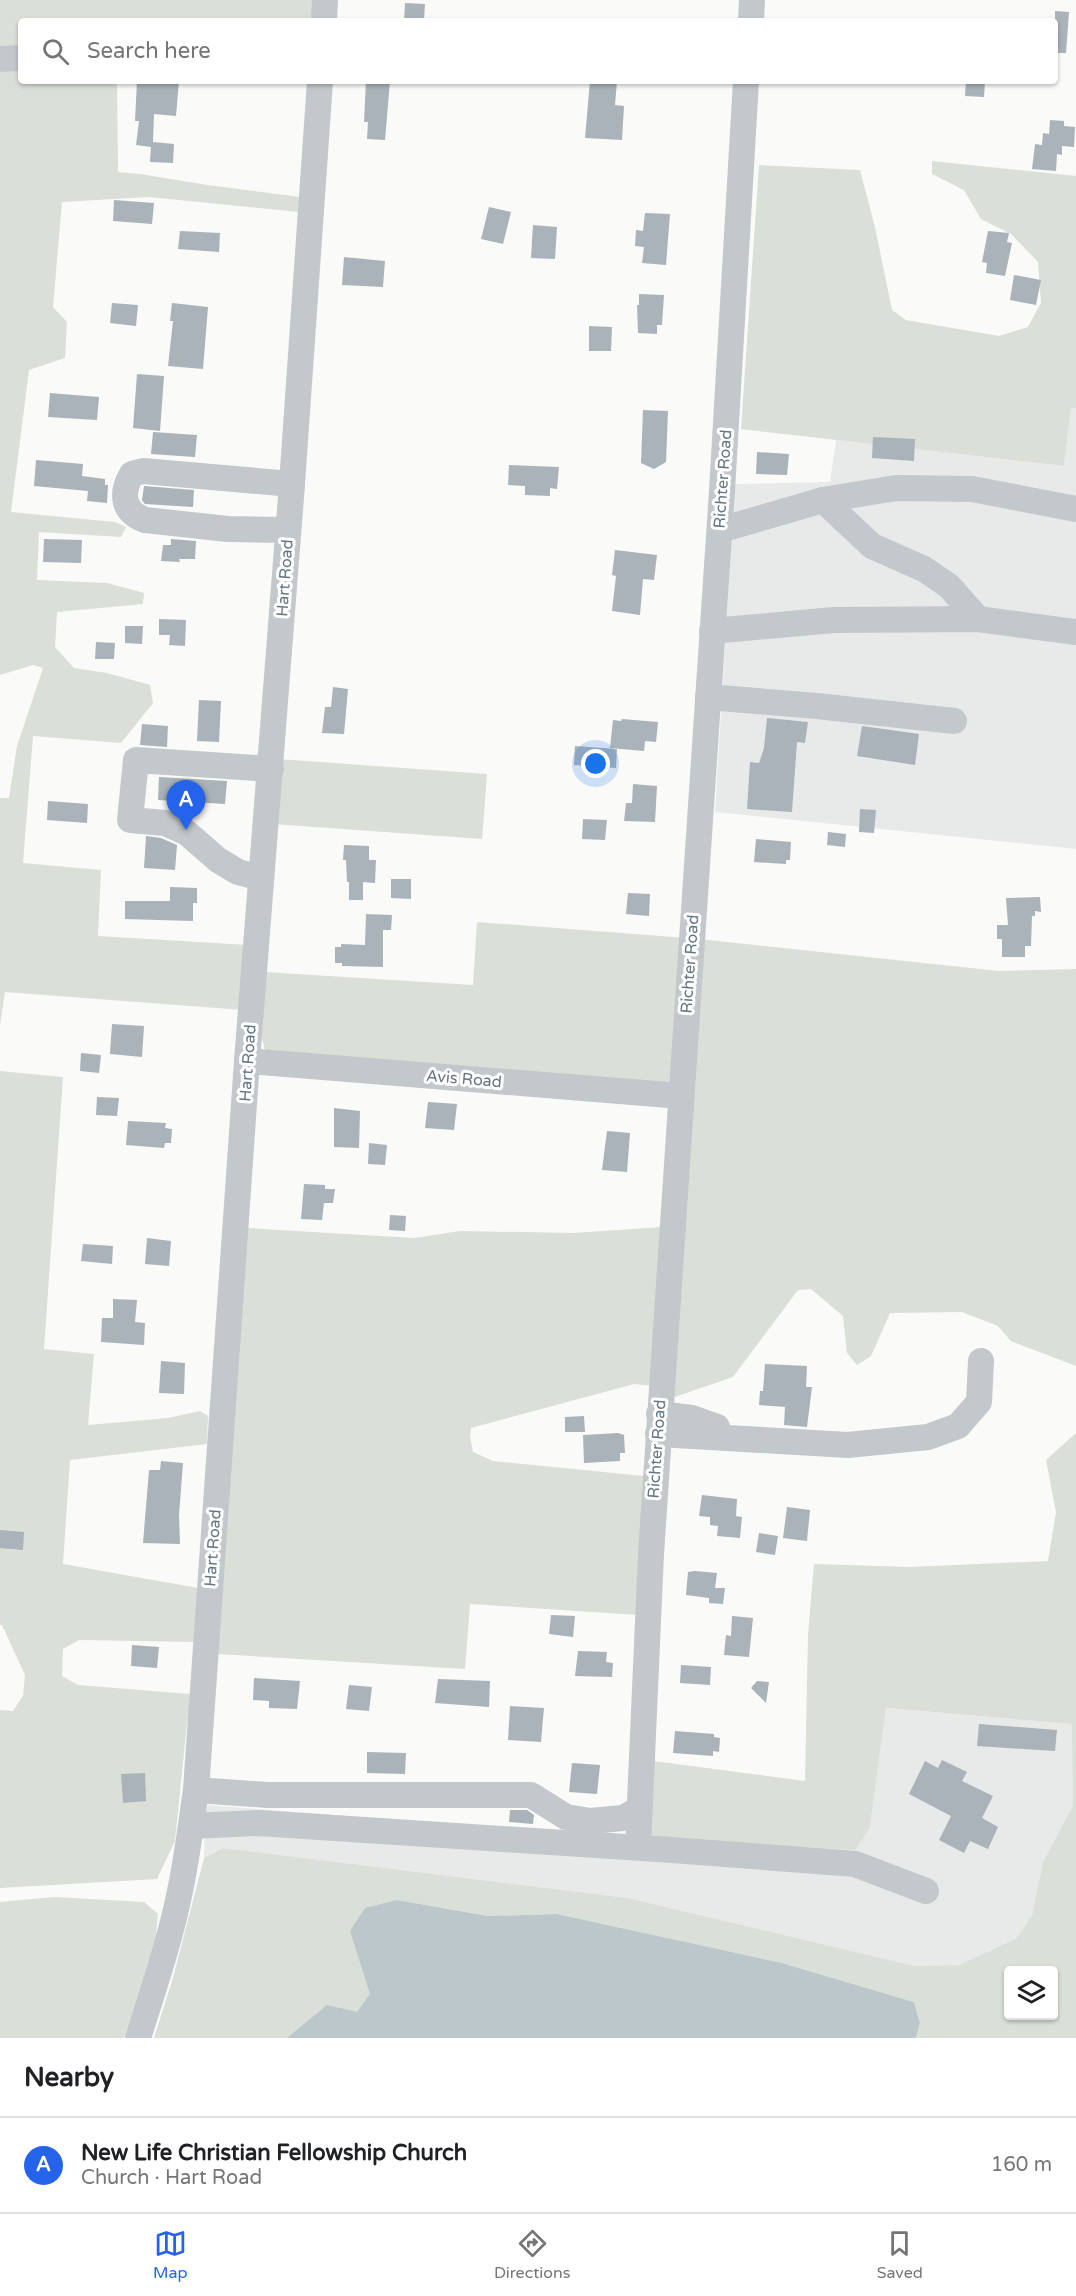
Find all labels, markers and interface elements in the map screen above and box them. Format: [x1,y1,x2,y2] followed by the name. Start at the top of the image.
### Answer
[18,18,1058,84] search box
[39,35,72,68] icon: search
[87,38,211,64] text: Search here
[710,429,736,529] street label: Richter Road
[272,539,298,617] street label: Hart Road
[581,749,610,778] your location
[166,780,206,830] pin: A
[677,914,703,1014] street label: Richter Road
[235,1024,261,1102] street label: Hart Road
[425,1066,503,1092] street label: Avis Road
[644,1399,670,1499] street label: Richter Road
[200,1509,226,1587] street label: Hart Road
[1004,1966,1058,2020] map controls
[1004,1966,1058,2020] button: layers
[24,2062,114,2093] text: Nearby
[81,2140,467,2166] text: New Life Christian Fellowship Church
[36,2153,51,2177] text: A
[991,2153,1052,2177] text: 160 m
[81,2166,262,2190] text: Church · Hart Road
[153,2227,188,2283] tab: Map
[494,2227,570,2283] tab: Directions
[877,2227,923,2283] tab: Saved

